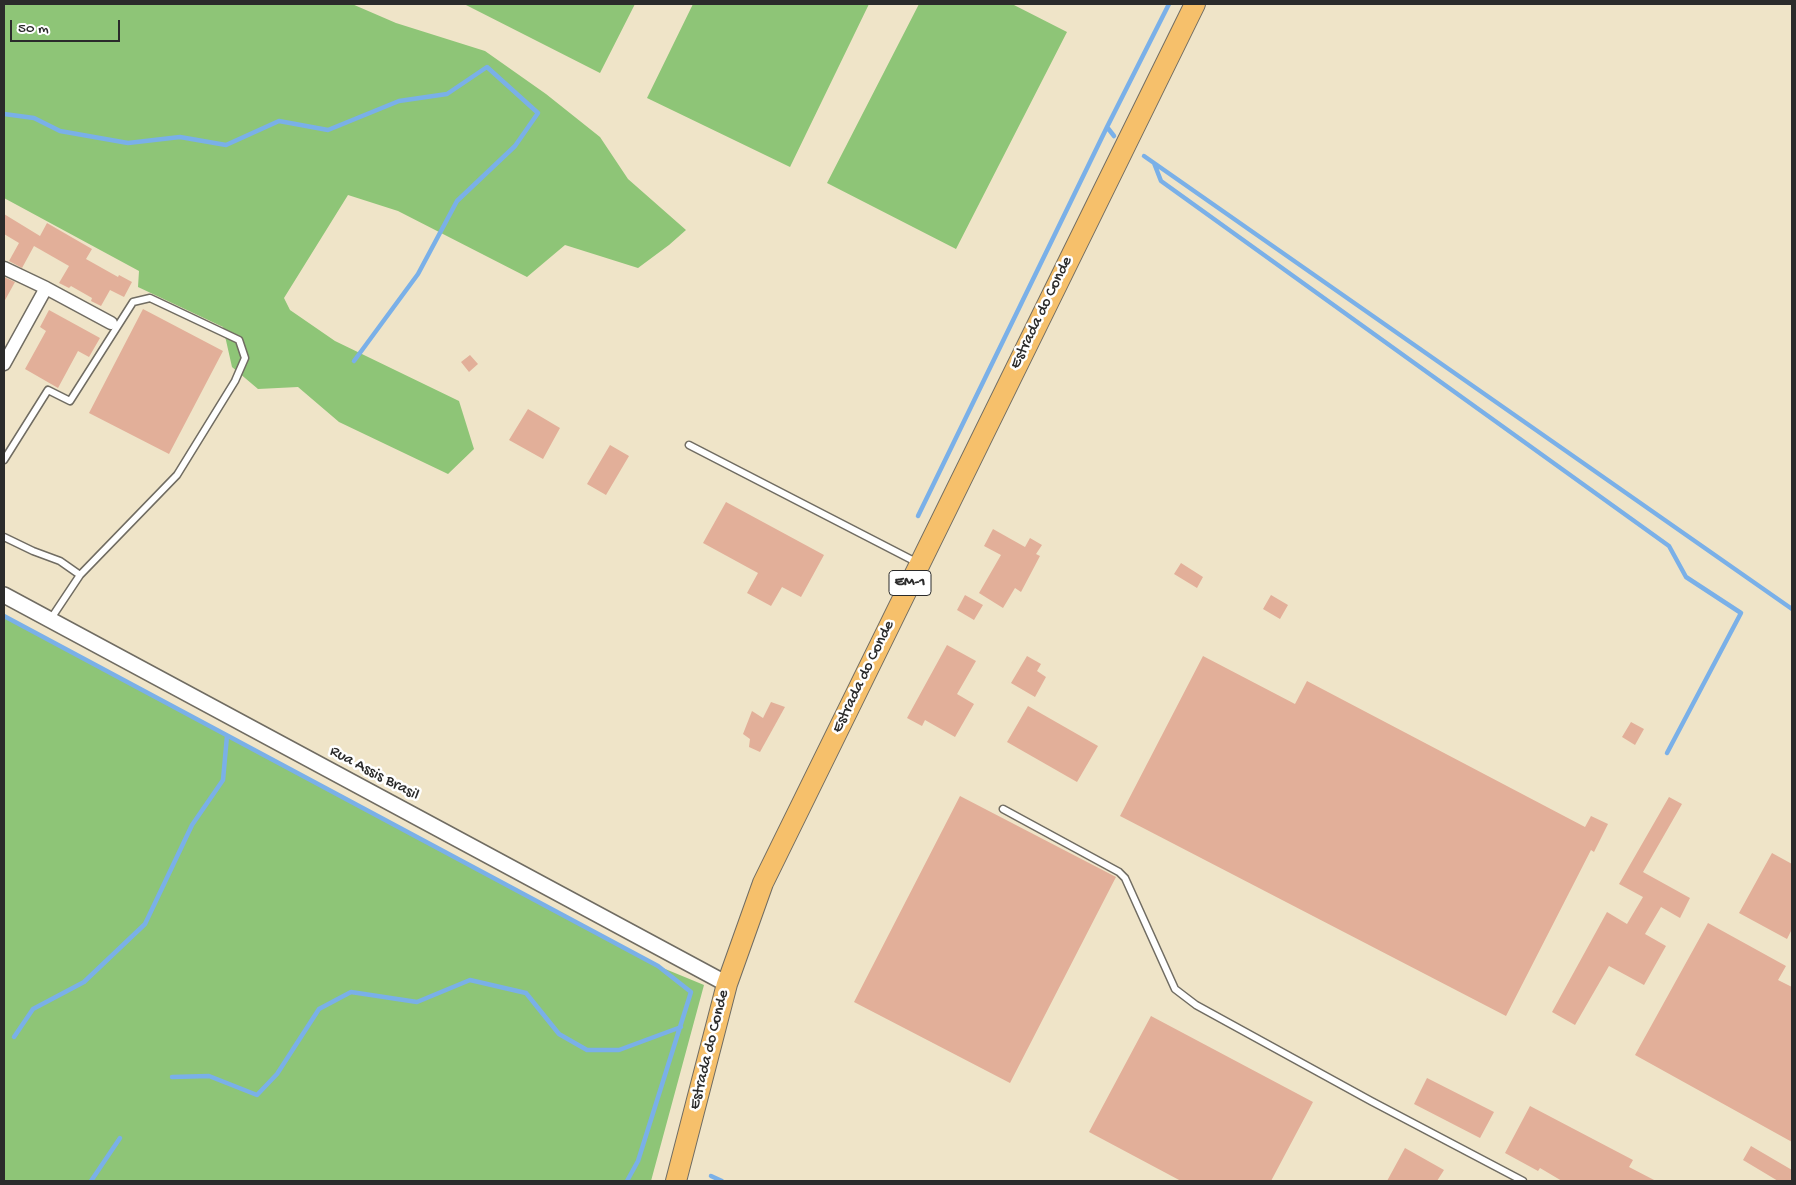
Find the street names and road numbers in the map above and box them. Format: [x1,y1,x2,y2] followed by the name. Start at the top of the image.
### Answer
[1006,254,1078,372] street label: Estrada do Conde
[889,570,931,596] road number: EM-1
[828,618,900,736] street label: Estrada do Conde
[326,742,422,806] street label: Rua Assis Brasil
[686,988,734,1112] street label: Estrada do Conde

